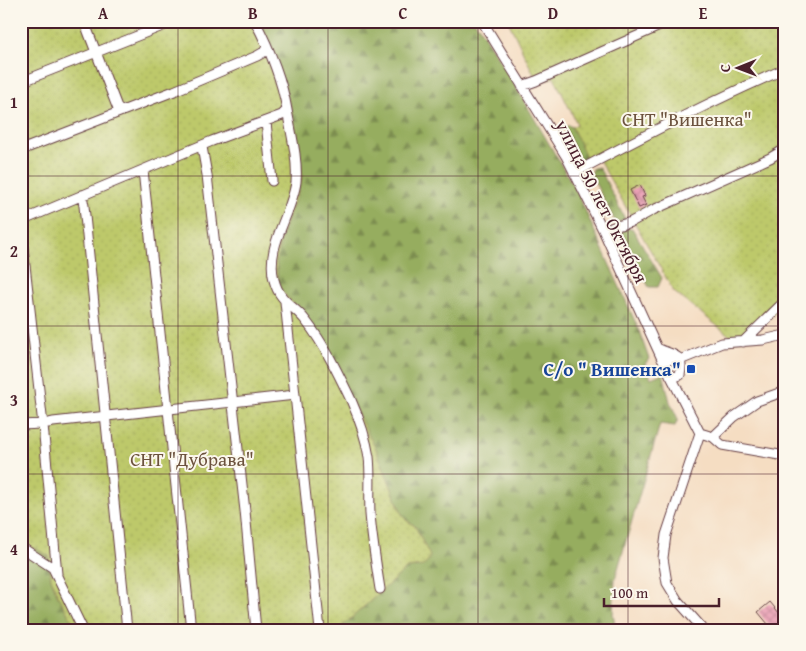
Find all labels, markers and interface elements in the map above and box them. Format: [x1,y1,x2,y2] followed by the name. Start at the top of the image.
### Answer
[98,1,109,25] text: A
[248,1,258,25] text: B
[398,1,408,25] text: C
[548,1,558,25] text: D
[699,1,708,25] text: E
[714,42,764,92] north arrow
[715,64,735,72] text: С
[10,90,18,114] text: 1
[622,105,752,133] park label: СНТ "Вишенка"
[548,113,656,288] street label: улица 50 лет Октября
[10,239,18,263] text: 2
[544,355,681,383] place label: С/о " Вишенка"
[685,363,697,375] marker: С/о " Вишенка"
[10,388,18,412] text: 3
[130,445,254,473] park label: СНТ "Дубрава"
[10,537,18,561] text: 4
[604,576,718,608] scale bar
[611,582,649,603] text: 100 m

